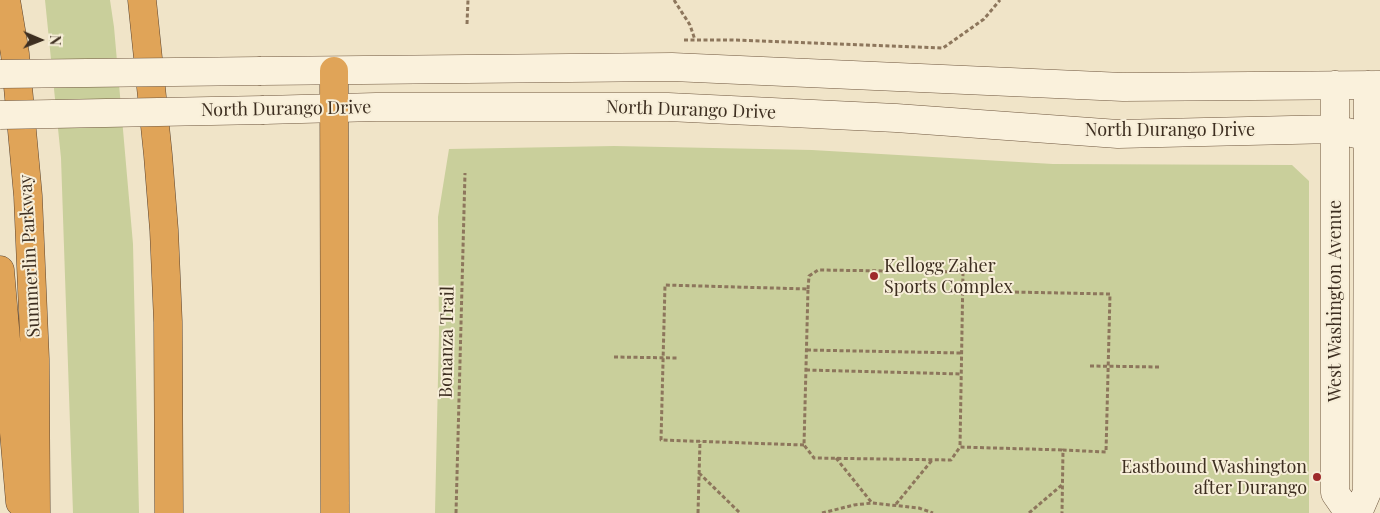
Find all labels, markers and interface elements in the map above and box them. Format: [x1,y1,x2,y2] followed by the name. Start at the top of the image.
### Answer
[15,15,65,65] north arrow
[46,35,65,45] text: N
[605,96,777,124] street label: North Durango Drive
[201,97,371,121] street label: North Durango Drive
[1085,119,1255,141] street label: North Durango Drive
[15,174,45,338] street label: Summerlin Parkway
[1324,200,1346,402] street label: West Washington Avenue
[884,255,1013,298] place label: Kellogg Zaher Sports Complex
[868,270,880,282] marker: Kellogg Zaher Sports Complex
[435,286,459,398] street label: Bonanza Trail
[1121,456,1307,498] place label: Eastbound Washington after Durango
[1311,471,1323,483] marker: Eastbound Washington after Durango

